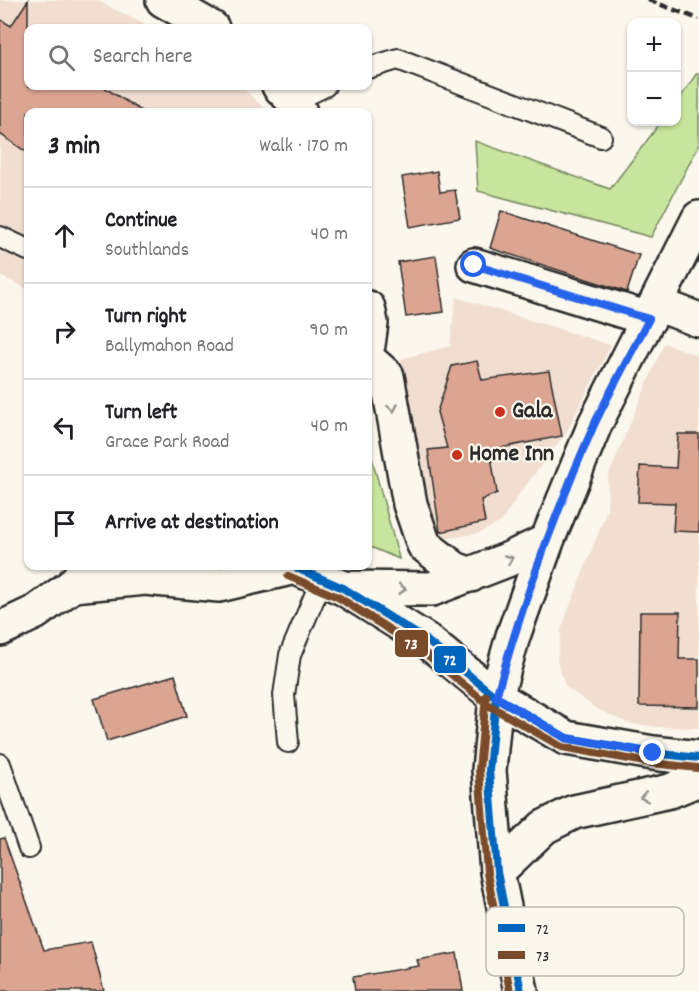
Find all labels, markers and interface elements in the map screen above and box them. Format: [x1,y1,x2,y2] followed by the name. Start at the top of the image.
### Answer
[627,18,681,126] map controls
[627,18,681,72] button: +
[24,24,372,90] search box
[45,41,78,74] icon: search
[93,42,192,73] text: Search here
[627,72,681,126] button: −
[48,129,100,166] text: 3 min
[259,133,348,161] text: Walk · 170 m
[105,206,177,237] text: Continue
[48,219,81,252] icon: ahead
[310,221,348,249] text: 40 m
[105,237,189,265] text: Southlands
[460,251,486,277] route start
[105,302,187,333] text: Turn right
[48,315,81,348] icon: right
[310,317,348,345] text: 90 m
[105,333,234,361] text: Ballymahon Road
[512,395,553,429] place label: Gala
[105,398,177,429] text: Turn left
[386,403,399,413] one-way arrow
[493,405,507,419] marker: Gala
[48,411,81,444] icon: left
[310,413,348,441] text: 40 m
[105,429,229,457] text: Grace Park Road
[469,438,554,472] place label: Home Inn
[450,448,464,462] marker: Home Inn
[48,507,81,540] icon: arrive
[105,508,279,539] text: Arrive at destination
[503,554,514,566] one-way arrow
[397,583,406,595] one-way arrow
[394,629,429,658] line badge: 73
[404,634,418,657] text: 73
[433,645,467,674] line badge: 72
[443,650,457,673] text: 72
[639,739,665,765] route end
[639,790,649,803] one-way arrow
[486,907,684,976] legend
[536,919,549,942] text: 72
[536,946,549,969] text: 73

